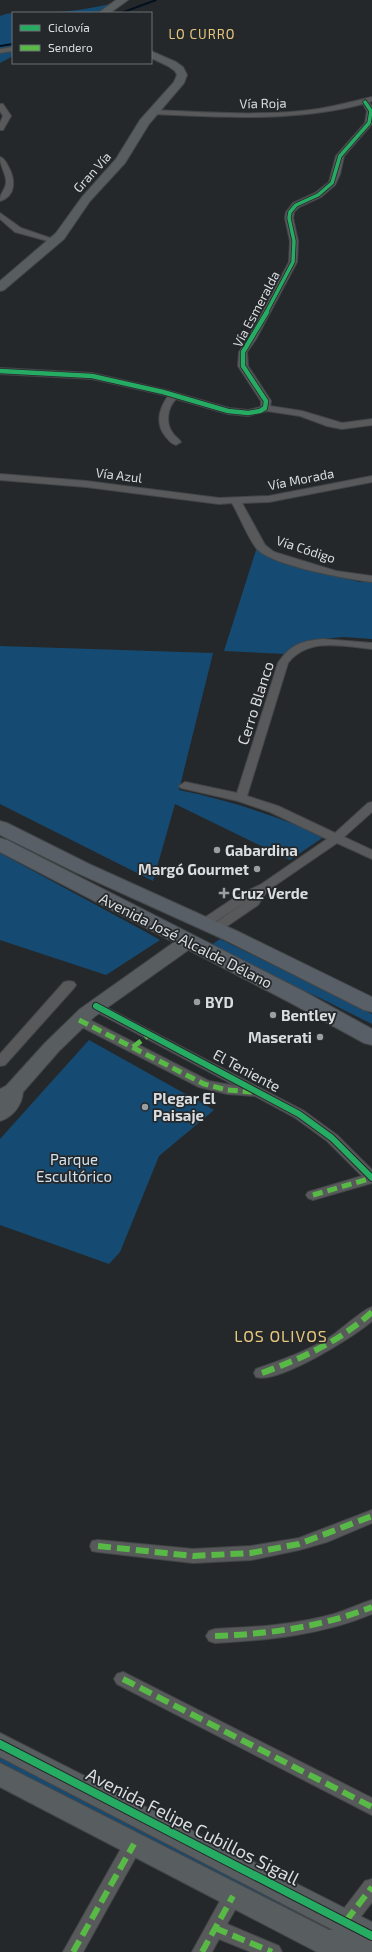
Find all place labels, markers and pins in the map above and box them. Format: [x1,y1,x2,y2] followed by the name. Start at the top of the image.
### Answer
[225,841,298,859] place label: Gabardina
[212,845,222,855] marker: Gabardina
[138,860,249,878] place label: Margó Gourmet
[252,864,262,874] marker: Margó Gourmet
[232,884,308,902] place label: Cruz Verde
[219,888,229,898] marker: Cruz Verde
[205,993,234,1011] place label: BYD
[192,997,202,1007] marker: BYD
[281,1006,337,1025] place label: Bentley
[268,1010,278,1020] marker: Bentley
[248,1028,312,1046] place label: Maserati
[315,1032,325,1042] marker: Maserati
[153,1089,216,1124] place label: Plegar El Paisaje
[140,1102,150,1112] marker: Plegar El Paisaje

